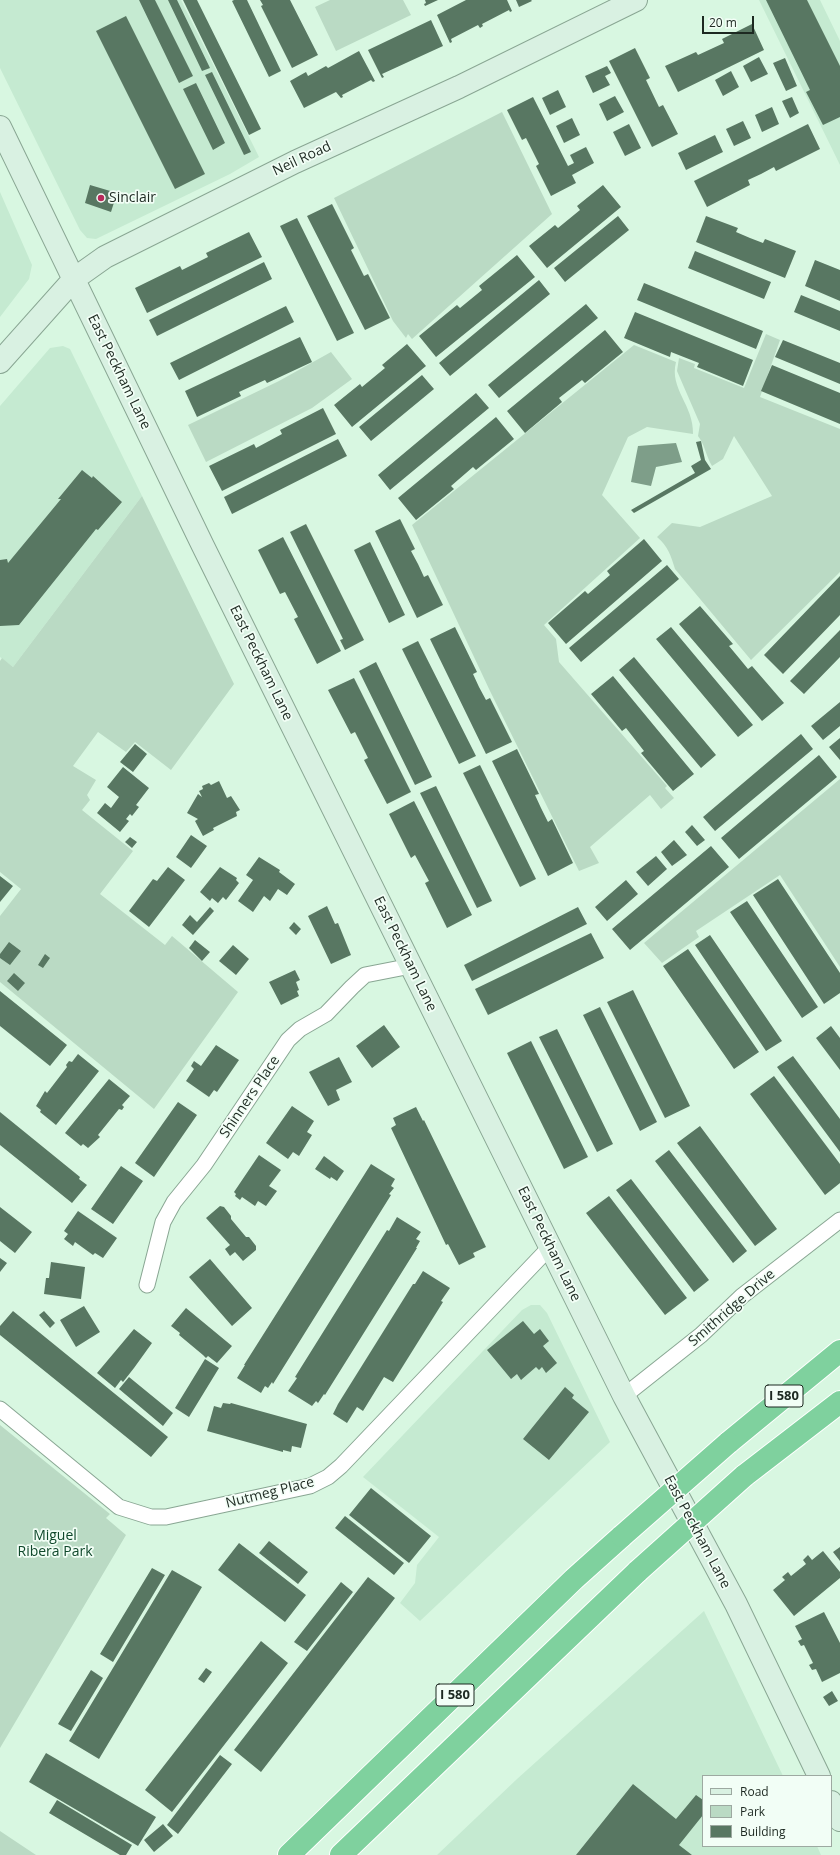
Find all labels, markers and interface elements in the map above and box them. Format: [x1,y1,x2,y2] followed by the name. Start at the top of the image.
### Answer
[704,8,756,34] scale bar
[709,14,737,31] text: 20 m
[270,138,334,180] street label: Neil Road
[109,190,156,206] place label: Sinclair
[96,193,106,203] marker: Sinclair
[84,312,154,432] street label: East Peckham Lane
[226,603,296,723] street label: East Peckham Lane
[370,894,440,1014] street label: East Peckham Lane
[216,1053,284,1141] street label: Shinners Place
[514,1184,584,1304] street label: East Peckham Lane
[685,1266,779,1350] street label: Smithridge Drive
[765,1385,803,1407] road number: I 580
[660,1473,734,1591] street label: East Peckham Lane
[224,1474,316,1512] street label: Nutmeg Place
[17,1528,93,1560] park label: Miguel Ribera Park
[436,1684,474,1706] road number: I 580
[702,1775,832,1847] legend
[740,1783,769,1800] text: Road
[740,1803,765,1820] text: Park
[740,1823,785,1840] text: Building

